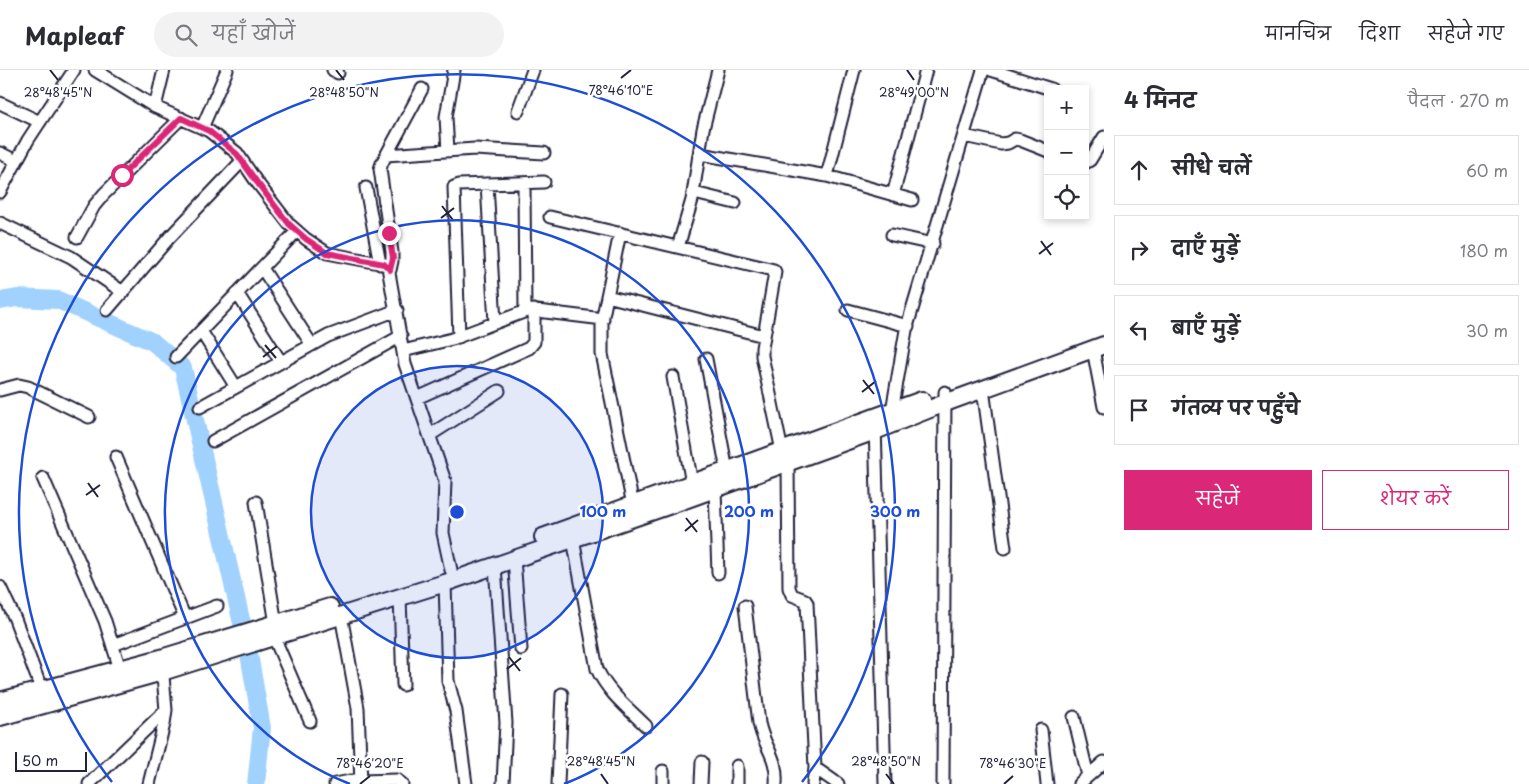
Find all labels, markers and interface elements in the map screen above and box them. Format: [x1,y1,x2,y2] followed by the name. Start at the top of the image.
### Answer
[154,12,504,57] search box
[25,17,124,53] text: Mapleaf
[212,18,295,46] text: यहाँ खोजें
[1265,19,1331,46] text: मानचित्र
[1359,19,1400,46] text: दिशा
[1428,19,1504,46] text: सहेजे गए
[172,21,200,49] icon: search
[589,81,653,99] text: 78°46'10"E
[24,83,92,101] text: 28°48'45"N
[309,83,379,101] text: 28°48'50"N
[879,83,949,101] text: 28°49'00"N
[1124,83,1196,115] text: 4 मिनट
[1044,85,1089,220] map controls
[1044,85,1089,130] button: +
[1408,88,1509,112] text: पैदल · 270 m
[1044,130,1089,175] button: −
[1172,153,1251,181] text: सीधे चलें
[1125,156,1153,184] icon: ahead
[1466,158,1508,182] text: 60 m
[111,164,134,187] route start
[1044,175,1089,220] button: locate
[378,222,401,245] route end
[1172,233,1239,261] text: दाएँ मुड़ें
[1125,236,1153,264] icon: right
[1460,238,1508,262] text: 180 m
[1172,313,1240,341] text: बाएँ मुड़ें
[1125,316,1153,344] icon: left
[1466,318,1508,342] text: 30 m
[1172,393,1300,421] text: गंतव्य पर पहुँचे
[1125,396,1153,424] icon: arrive
[1124,470,1312,530] button: सहेजें
[1322,470,1509,530] button: शेयर करें
[580,499,626,522] text: 100 m
[724,499,774,522] text: 200 m
[870,499,920,522] text: 300 m
[448,503,466,521] centre of rings
[15,749,88,772] scale bar
[22,750,58,771] text: 50 m
[567,752,635,770] text: 28°48'45"N
[851,752,921,770] text: 28°48'50"N
[336,754,404,772] text: 78°46'20"E
[979,754,1047,772] text: 78°46'30"E

